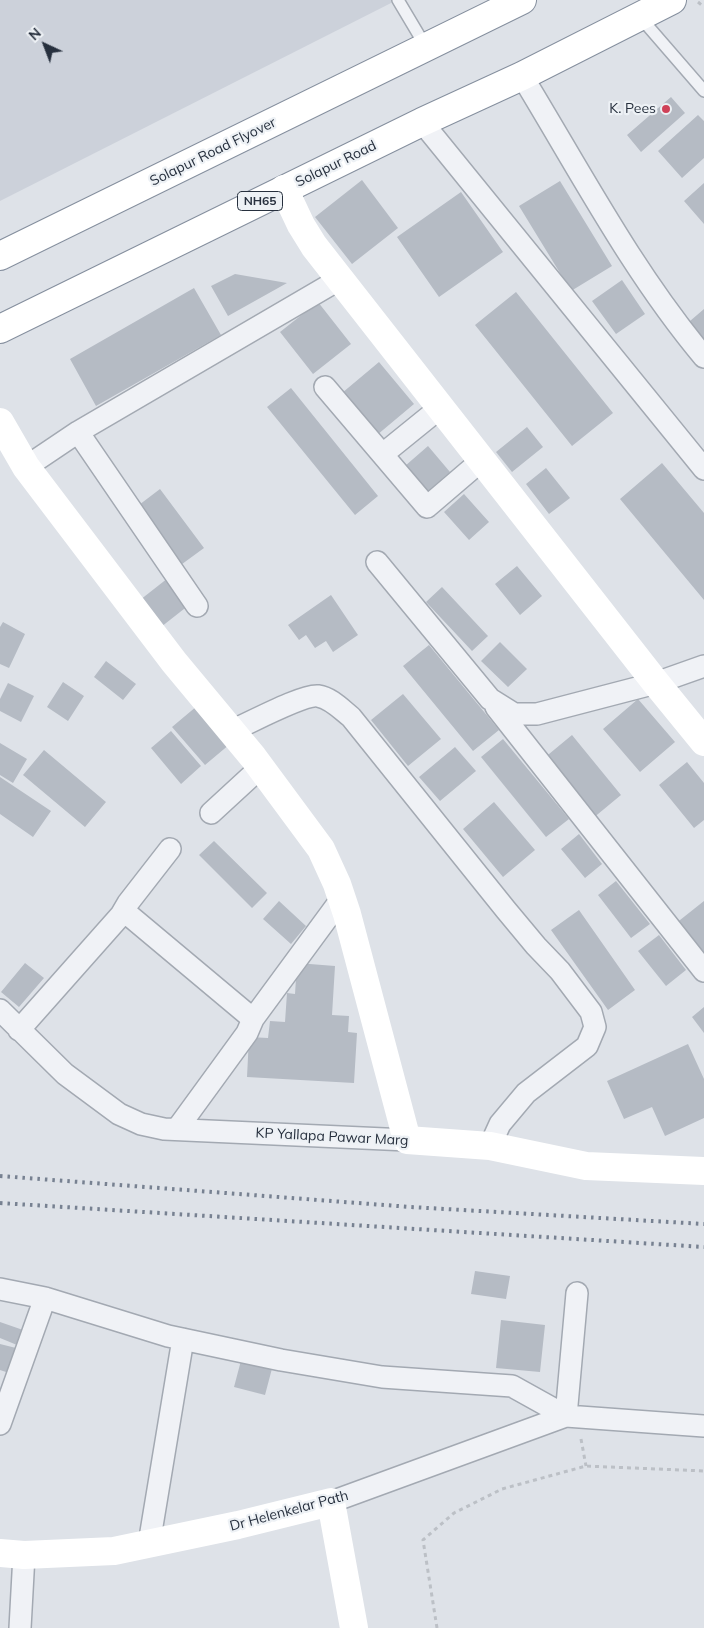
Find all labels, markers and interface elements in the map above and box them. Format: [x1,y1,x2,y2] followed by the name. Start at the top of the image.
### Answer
[20,20,70,70] north arrow
[25,24,45,44] text: N
[609,101,656,117] place label: K. Pees
[660,103,672,115] marker: K. Pees
[147,114,279,190] street label: Solapur Road Flyover
[293,137,379,191] street label: Solapur Road
[238,192,282,210] road number: NH65
[255,1125,409,1149] street label: KP Yallapa Pawar Marg
[228,1487,350,1535] street label: Dr Helenkelar Path

